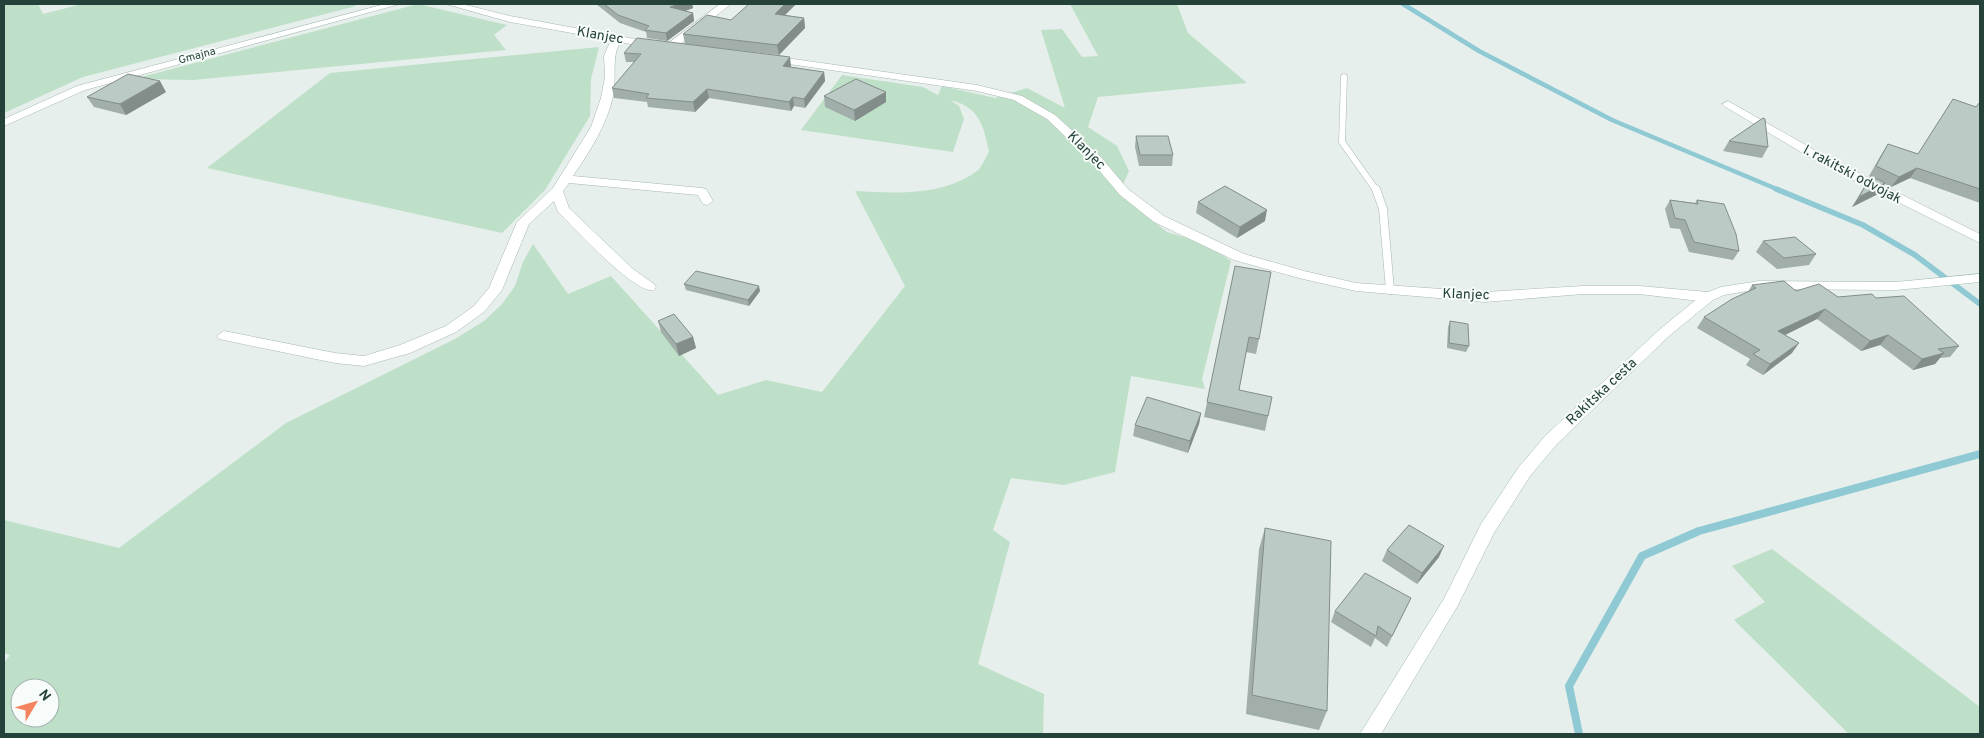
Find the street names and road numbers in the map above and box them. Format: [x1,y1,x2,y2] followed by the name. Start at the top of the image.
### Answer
[575,24,625,48] street label: Klanjec
[177,44,217,68] street label: Gmajna
[1063,128,1109,174] street label: Klanjec
[1800,142,1904,208] street label: I. rakitski odvojak
[1442,286,1490,304] street label: Klanjec
[1563,355,1641,429] street label: Rakitska cesta

